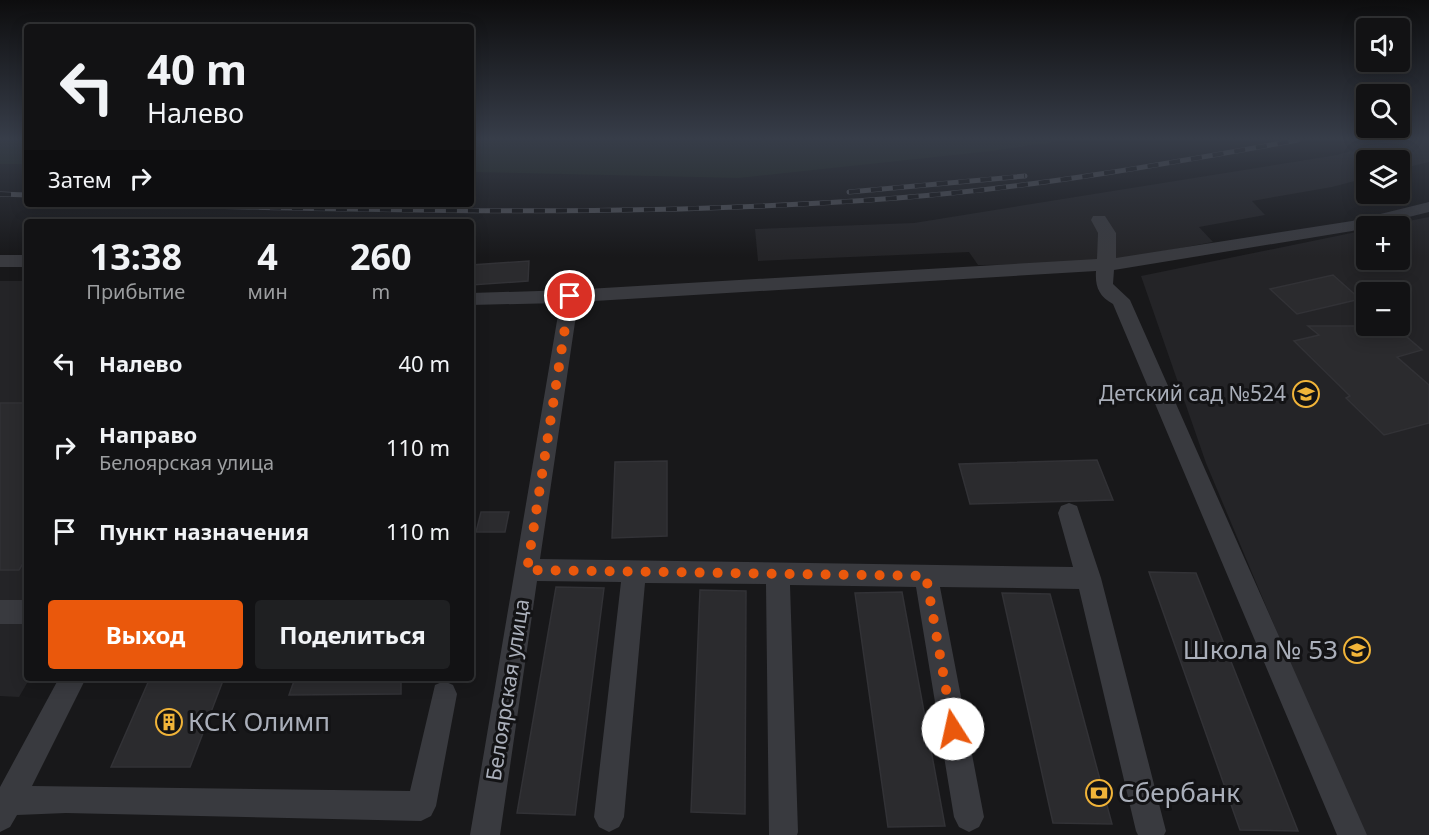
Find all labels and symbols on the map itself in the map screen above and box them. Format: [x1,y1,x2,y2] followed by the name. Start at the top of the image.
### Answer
[544,270,595,321] pin
[1099,379,1286,407] place label: Детский сад №524
[1291,379,1321,409] school or university icon: Детский сад №524
[479,597,535,783] street label: Белоярская улица
[1183,631,1338,667] place label: Школа № 53
[1342,635,1372,665] school or university icon: Школа № 53
[921,697,985,761] position arrow
[188,703,330,739] place label: КСК Олимп
[154,707,184,737] building icon: КСК Олимп
[1118,774,1240,810] place label: Сбербанк
[1084,778,1114,808] bank icon: Сбербанк

